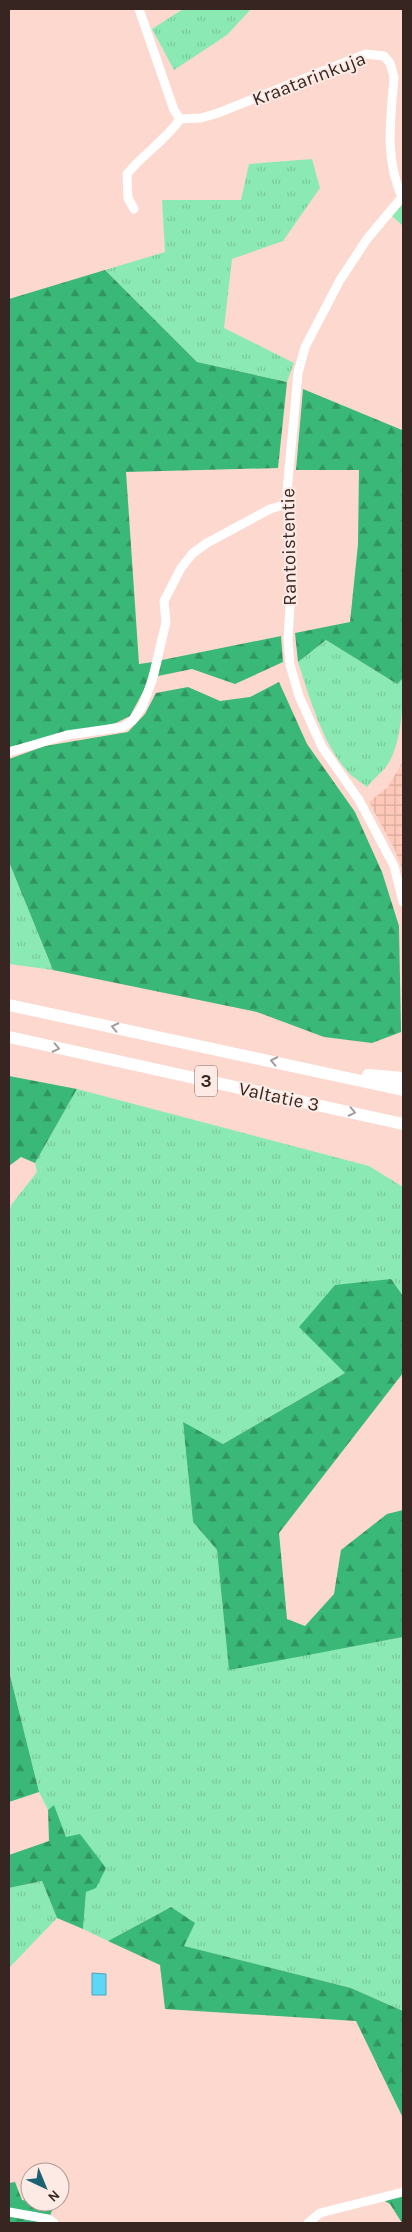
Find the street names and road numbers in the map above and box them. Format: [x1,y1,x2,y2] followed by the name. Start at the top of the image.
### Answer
[249,47,369,111] street label: Kraatarinkuja
[277,488,301,606] street label: Rantoistentie
[195,1066,217,1096] road number: 3
[237,1078,321,1116] street label: Valtatie 3

